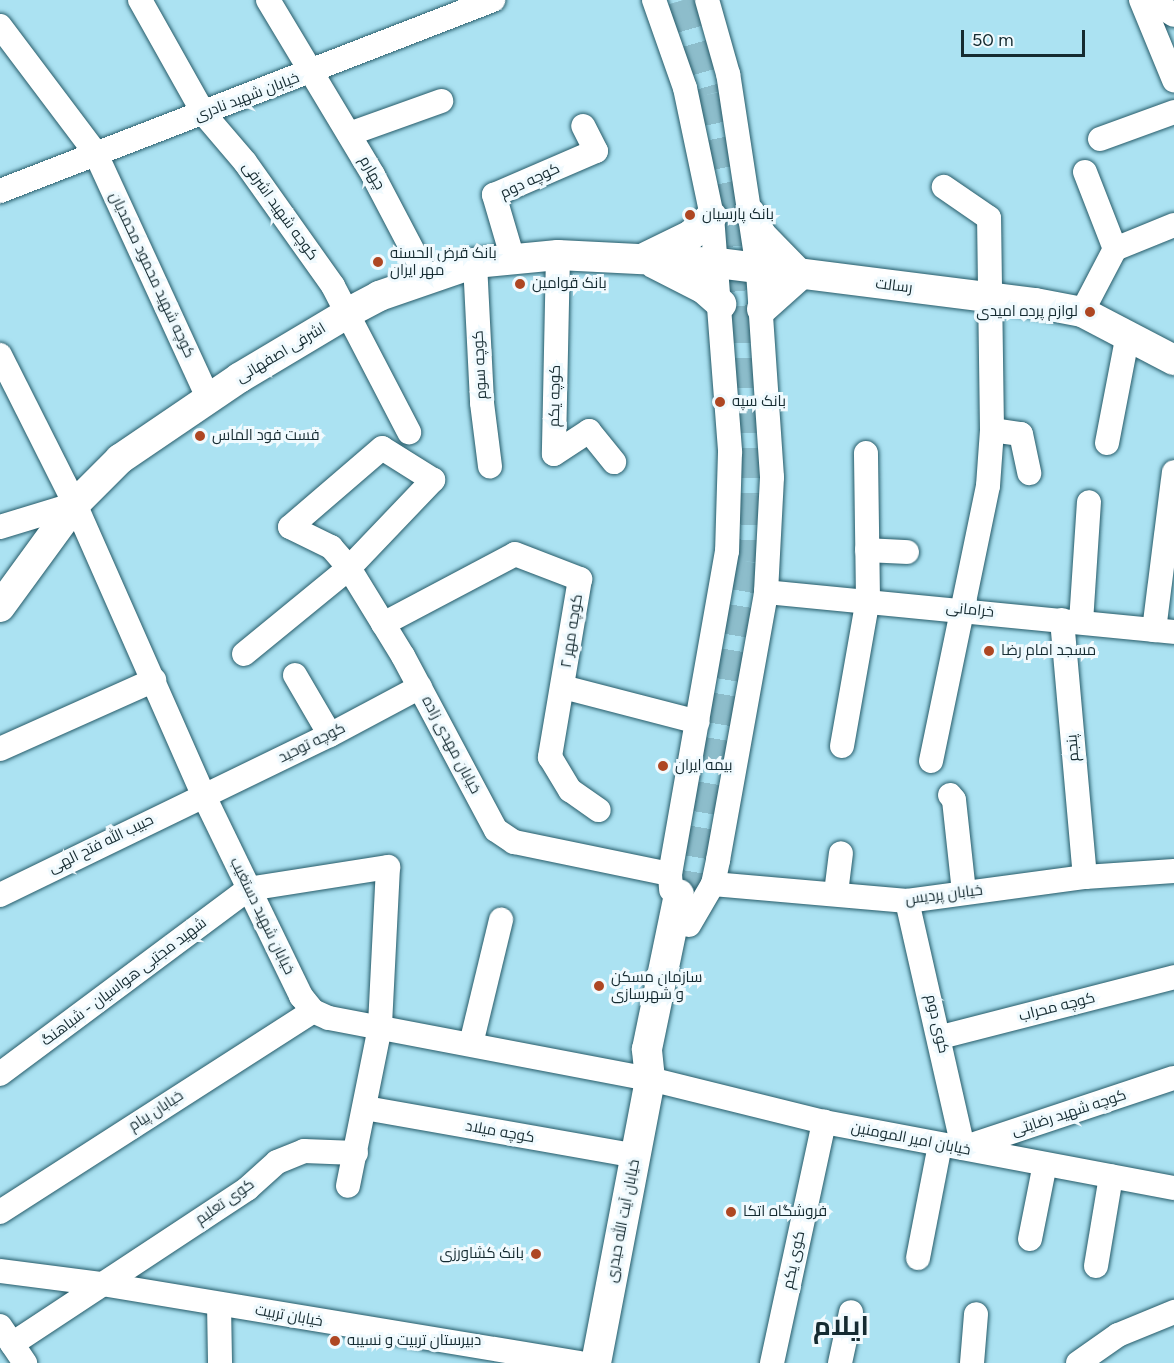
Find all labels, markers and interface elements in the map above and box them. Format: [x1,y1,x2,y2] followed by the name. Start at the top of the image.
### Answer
[964,18,1088,56] scale bar
[972,29,1014,51] text: 50 m
[192,69,302,125] street label: خیابان شهید نادری
[355,153,389,193] street label: چهارم
[238,158,322,264] street label: کوچه شهید اشرفی
[497,159,563,203] street label: کوچه دوم
[106,189,198,361] street label: کوچه شهید محمود محمدیان
[702,206,774,224] place label: بانک پارسیان
[683,208,697,222] marker: بانک پارسیان
[390,244,497,279] place label: بانک قرض الحسنه مهر ایران
[371,255,385,269] marker: بانک قرض الحسنه مهر ایران
[532,275,607,293] place label: بانک قوامین
[874,275,914,297] street label: رسالت
[513,277,527,291] marker: بانک قوامین
[976,303,1078,321] place label: لوازم پرده امیدی
[1083,305,1097,319] marker: لوازم پرده امیدی
[233,319,329,387] street label: اشرفی اصفهانی
[469,330,491,400] street label: کوچه سوم
[545,365,565,427] street label: کوچه یکم
[732,393,786,411] place label: بانک سپه
[713,395,727,409] marker: بانک سپه
[212,427,320,445] place label: فست فود الماس
[193,429,207,443] marker: فست فود الماس
[557,593,587,669] street label: کوچه مهر ۲
[945,599,995,621] street label: خرامانی
[1001,642,1096,660] place label: مسجد امام رضا
[982,644,996,658] marker: مسجد امام رضا
[418,693,484,797] street label: خیابان مهدی زاده
[276,719,348,767] street label: کوچه توحید
[1063,734,1083,762] street label: پنجم
[675,757,732,775] place label: بیمه ایران
[656,759,670,773] marker: بیمه ایران
[46,811,156,877] street label: حبیب الله فتح الهی
[226,855,298,977] street label: خیابان شهید دستغیب
[904,881,984,909] street label: خیابان پردیس
[38,914,210,1050] street label: شهید مجتبی هواسیان - شباهنگ
[611,968,702,1003] place label: سازمان مسکن و شهرسازی
[592,979,606,993] marker: سازمان مسکن و شهرسازی
[1017,989,1097,1025] street label: کوچه محراب
[921,993,953,1055] street label: کوی دوم
[1009,1086,1129,1140] street label: کوچه شهید رضایتی
[125,1087,187,1135] street label: خیابان پیام
[464,1117,536,1147] street label: کوچه میلاد
[850,1119,972,1159] street label: خیابان امیر المومنین
[602,1158,644,1284] street label: خیابان آیت الله حیدری
[192,1175,258,1229] street label: کوی تعلیم
[743,1203,827,1221] place label: فروشگاه اتکا
[724,1205,738,1219] marker: فروشگاه اتکا
[779,1229,809,1291] street label: کوی یکم
[439,1245,524,1263] place label: بانک کشاورزی
[529,1247,543,1261] marker: بانک کشاورزی
[254,1301,324,1331] street label: خیابان تربیت
[813,1310,869,1342] district label: ایلام
[347,1332,481,1350] place label: دبیرستان تربیت و نسیبه
[328,1334,342,1348] marker: دبیرستان تربیت و نسیبه

